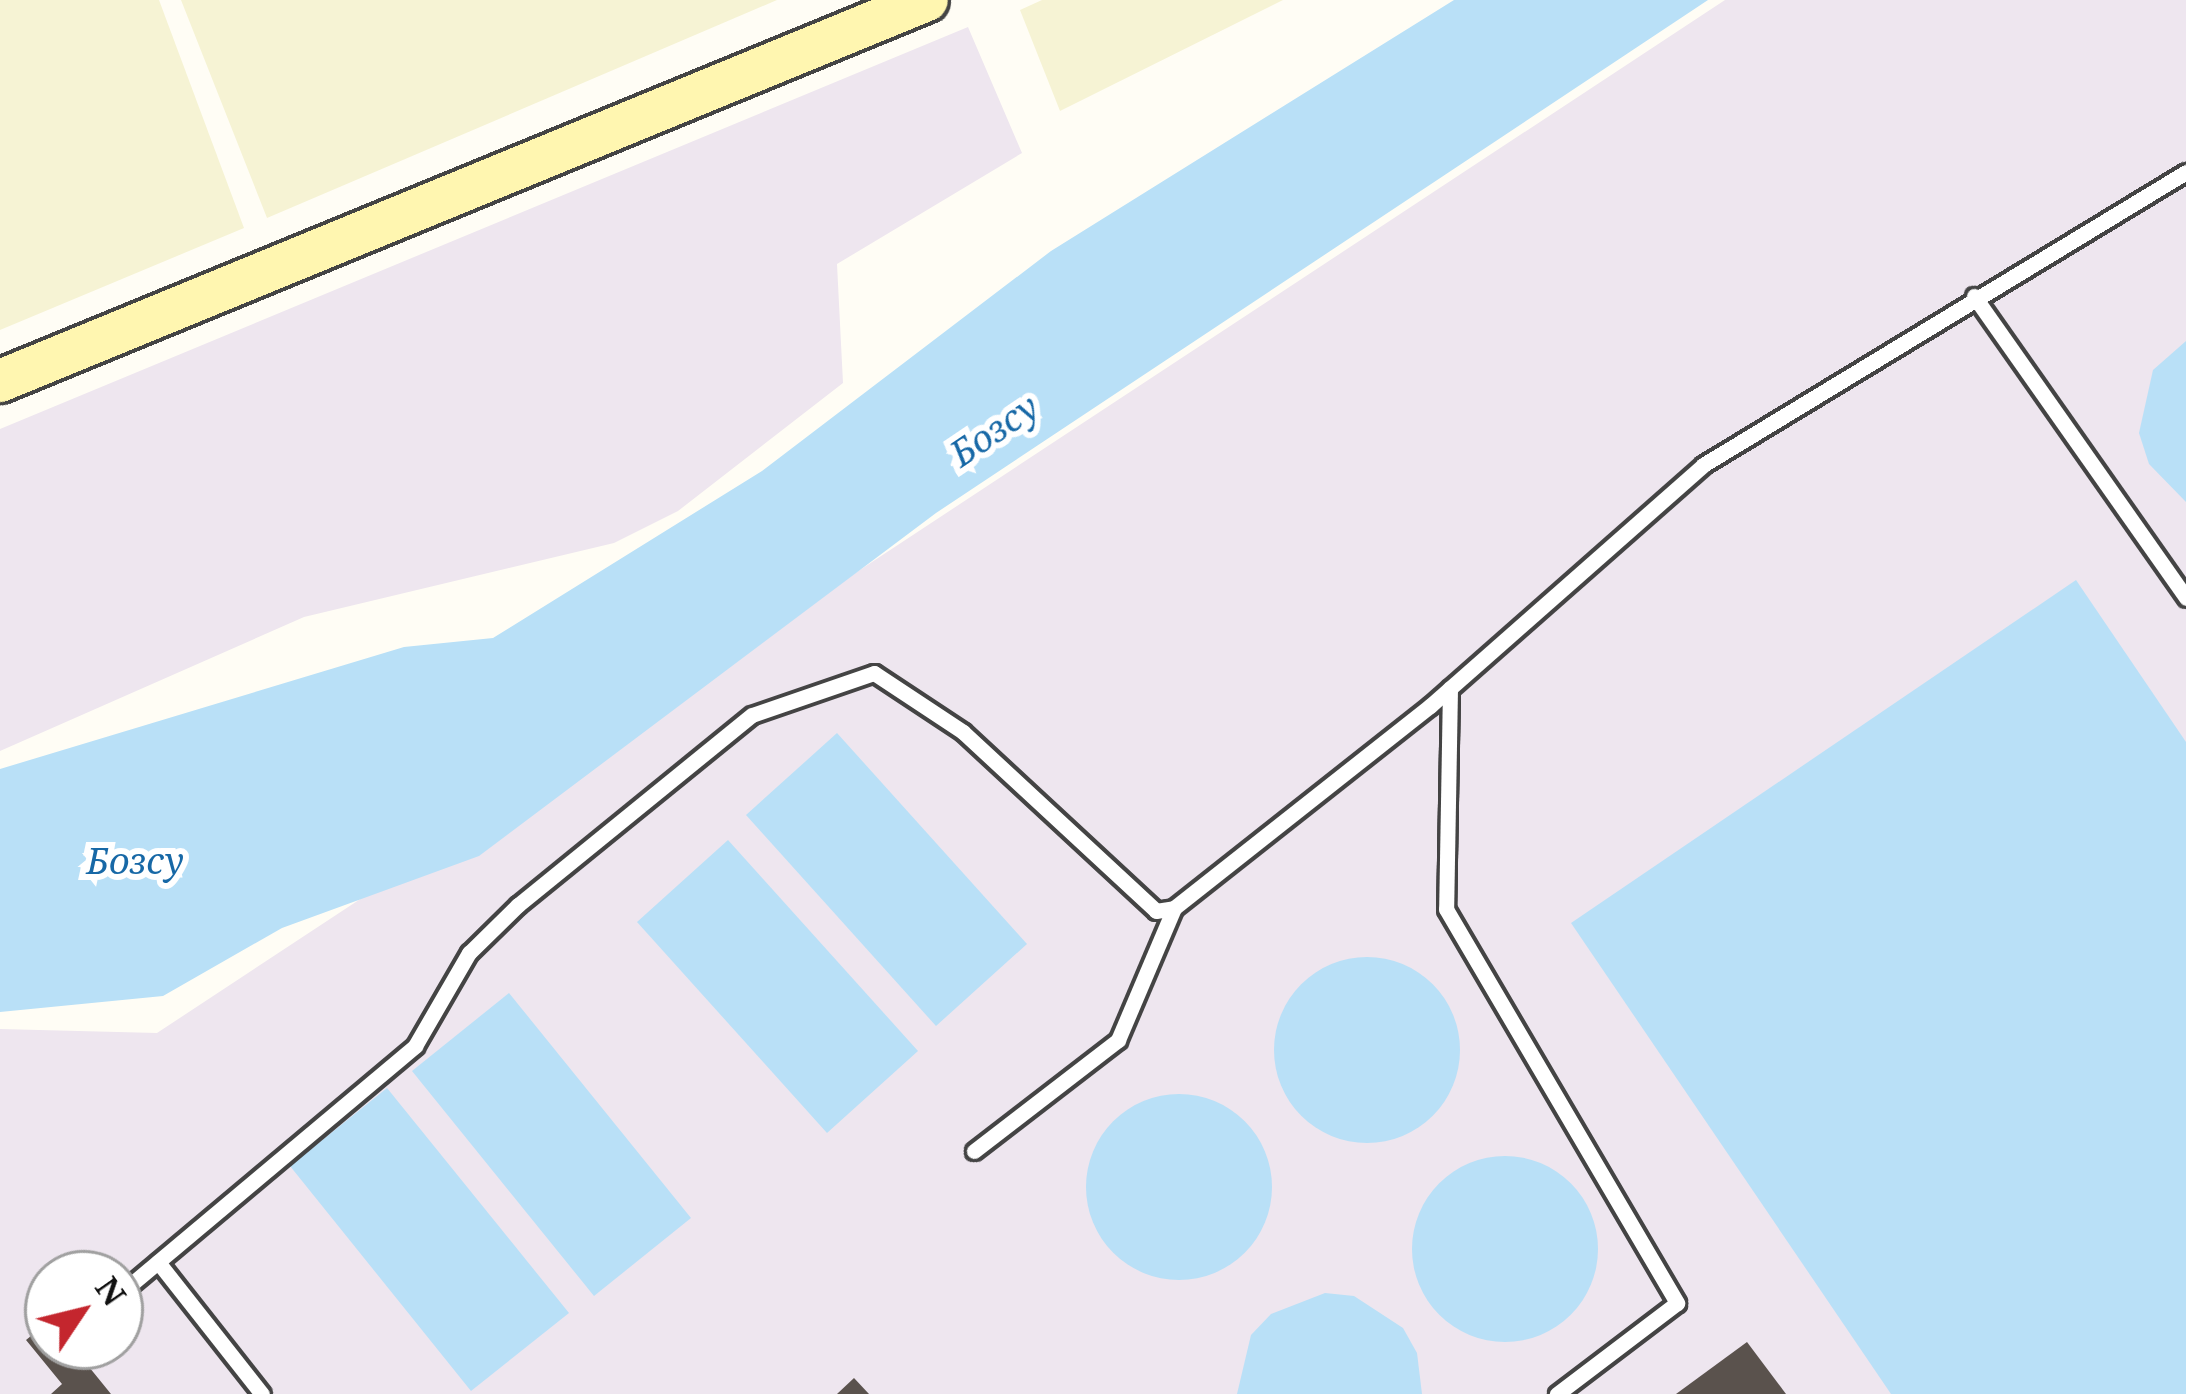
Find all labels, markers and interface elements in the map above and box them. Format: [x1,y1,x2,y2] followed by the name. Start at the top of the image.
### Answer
[942,385,1046,475] water label: Бозсу
[86,839,184,883] water label: Бозсу
[24,1250,144,1370] north arrow
[86,1267,137,1314] text: N

